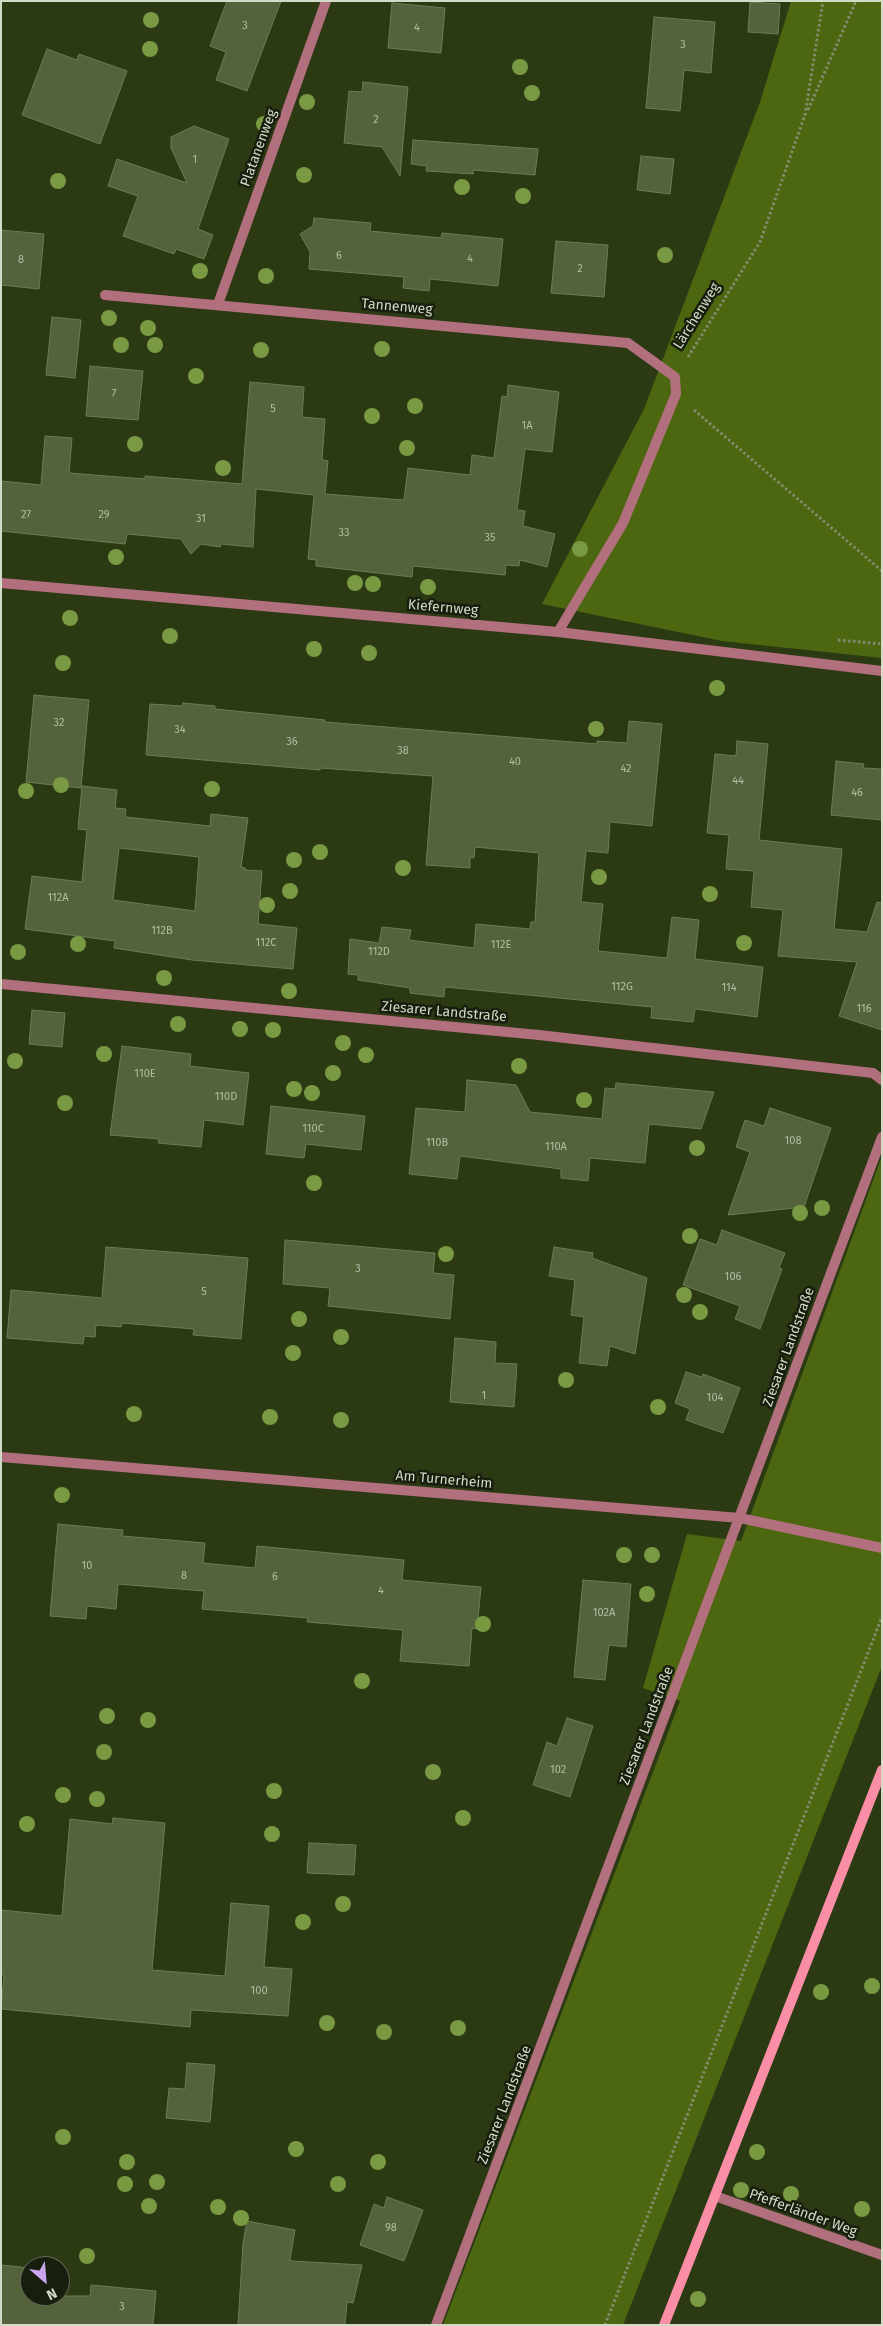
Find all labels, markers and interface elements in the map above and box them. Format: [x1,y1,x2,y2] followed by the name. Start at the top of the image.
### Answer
[242,19,248,33] house number: 3
[414,21,420,35] house number: 4
[680,38,686,52] house number: 3
[237,107,281,189] street label: Platanenweg
[373,113,379,127] house number: 2
[193,153,197,167] house number: 1
[336,249,342,263] house number: 6
[467,252,473,266] house number: 4
[18,253,24,267] house number: 8
[577,262,583,276] house number: 2
[670,280,724,352] street label: Lärchenweg
[361,296,433,318] street label: Tannenweg
[112,387,116,401] house number: 7
[270,402,276,416] house number: 5
[521,419,533,433] house number: 1A
[21,508,31,522] house number: 27
[98,508,110,522] house number: 29
[196,512,206,526] house number: 31
[339,526,349,540] house number: 33
[485,531,495,545] house number: 35
[407,597,479,619] street label: Kiefernweg
[54,716,64,730] house number: 32
[174,723,186,737] house number: 34
[286,735,298,749] house number: 36
[397,744,409,758] house number: 38
[509,755,521,769] house number: 40
[620,762,632,776] house number: 42
[732,774,744,788] house number: 44
[851,786,863,800] house number: 46
[47,891,69,905] house number: 112A
[151,924,173,938] house number: 112B
[256,936,276,950] house number: 112C
[491,938,511,952] house number: 112E
[368,945,390,959] house number: 112D
[611,980,633,994] house number: 112G
[721,981,737,995] house number: 114
[381,998,507,1026] street label: Ziesarer Landstraße
[856,1002,872,1016] house number: 116
[134,1067,156,1081] house number: 110E
[215,1090,237,1104] house number: 110D
[302,1122,324,1136] house number: 110C
[785,1134,801,1148] house number: 108
[426,1136,448,1150] house number: 110B
[545,1140,567,1154] house number: 110A
[355,1262,361,1276] house number: 3
[725,1270,741,1284] house number: 106
[201,1285,207,1299] house number: 5
[760,1285,818,1409] street label: Ziesarer Landstraße
[482,1389,486,1403] house number: 1
[707,1391,723,1405] house number: 104
[395,1467,493,1493] street label: Am Turnerheim
[82,1559,92,1573] house number: 10
[181,1569,187,1583] house number: 8
[272,1570,278,1584] house number: 6
[378,1584,384,1598] house number: 4
[593,1606,615,1620] house number: 102A
[617,1664,677,1788] street label: Ziesarer Landstraße
[550,1763,566,1777] house number: 102
[250,1984,268,1998] house number: 100
[475,2043,535,2167] street label: Ziesarer Landstraße
[747,2186,859,2240] street label: Pfefferländer Weg
[385,2221,397,2235] house number: 98
[20,2256,70,2306] north arrow
[44,2284,60,2304] text: N
[119,2300,125,2314] house number: 3

